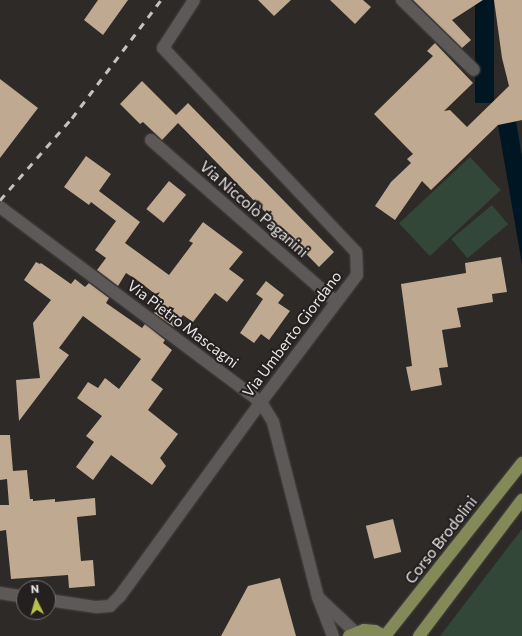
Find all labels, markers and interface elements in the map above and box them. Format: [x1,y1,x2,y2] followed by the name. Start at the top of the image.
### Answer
[196,157,312,261] street label: Via Niccolò Paganini
[239,267,345,401] street label: Via Umberto Giordano
[124,276,242,372] street label: Via Pietro Mascagni
[401,493,481,587] street label: Corso Brodolini
[16,580,56,620] north arrow
[30,582,40,595] text: N

